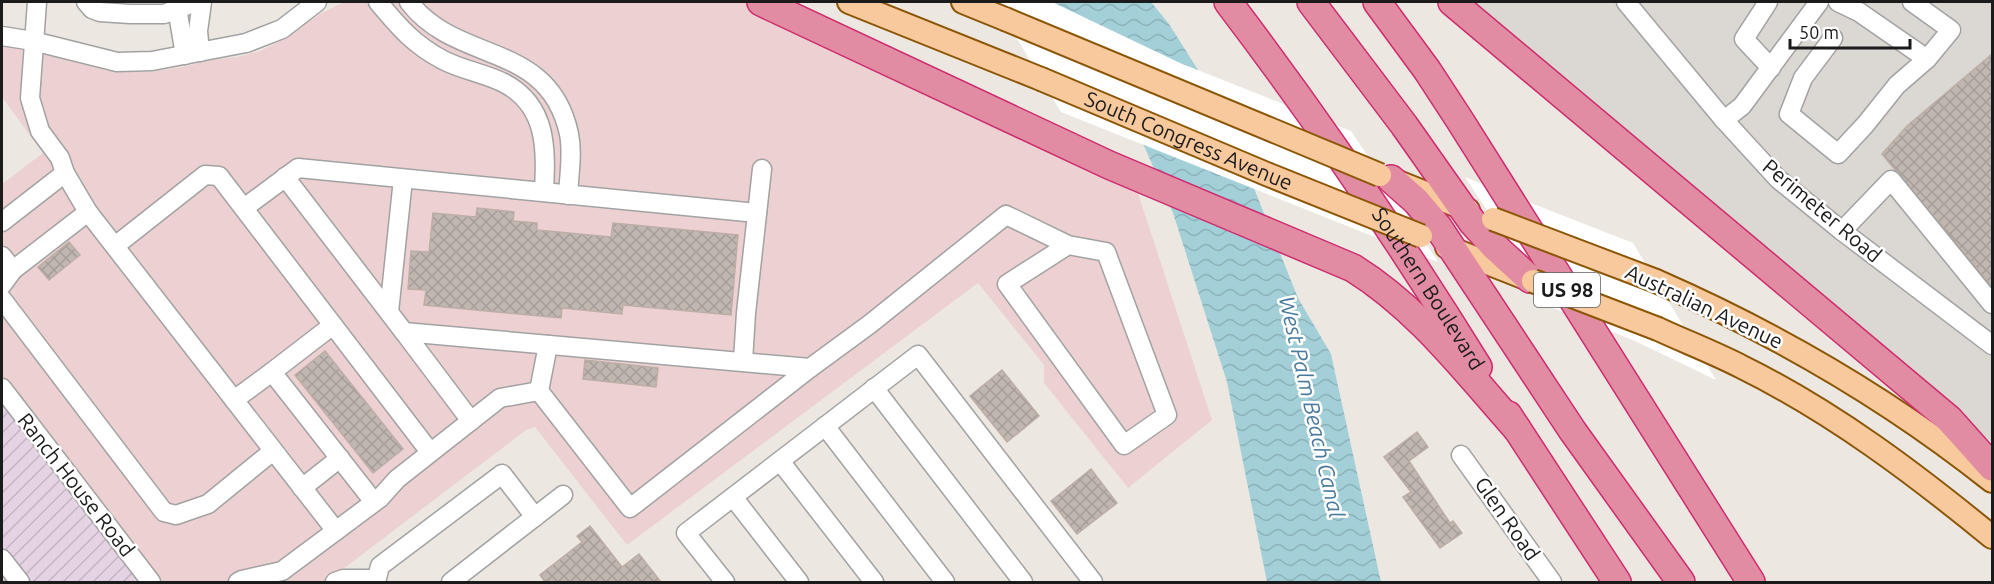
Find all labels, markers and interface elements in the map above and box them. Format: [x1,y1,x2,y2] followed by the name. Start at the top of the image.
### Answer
[1790,12,1910,50] scale bar
[1799,22,1839,42] text: 50 m
[1081,86,1296,194] street label: South Congress Avenue
[1758,154,1887,267] street label: Perimeter Road
[1368,203,1490,374] street label: Southern Boulevard
[1622,259,1787,353] street label: Australian Avenue
[1534,273,1600,307] road number: US 98
[1275,293,1350,520] water label: West Palm Beach Canal
[13,408,140,561] street label: Ranch House Road
[1470,472,1545,565] street label: Glen Road

